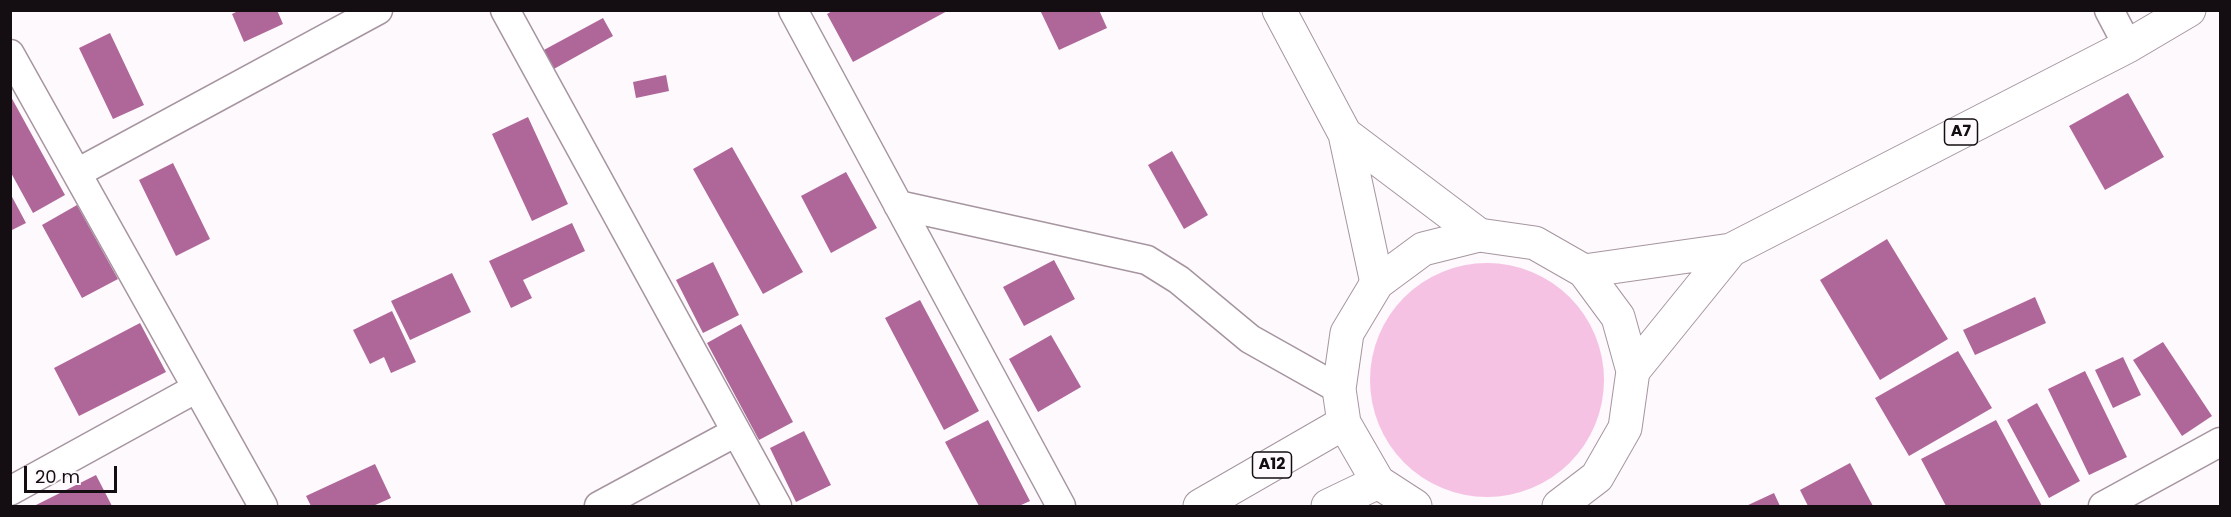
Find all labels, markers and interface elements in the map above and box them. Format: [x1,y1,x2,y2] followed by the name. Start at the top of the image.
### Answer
[1944,119,1978,145] road number: A7
[1252,452,1292,478] road number: A12
[27,454,120,492] scale bar
[35,464,80,489] text: 20 m

